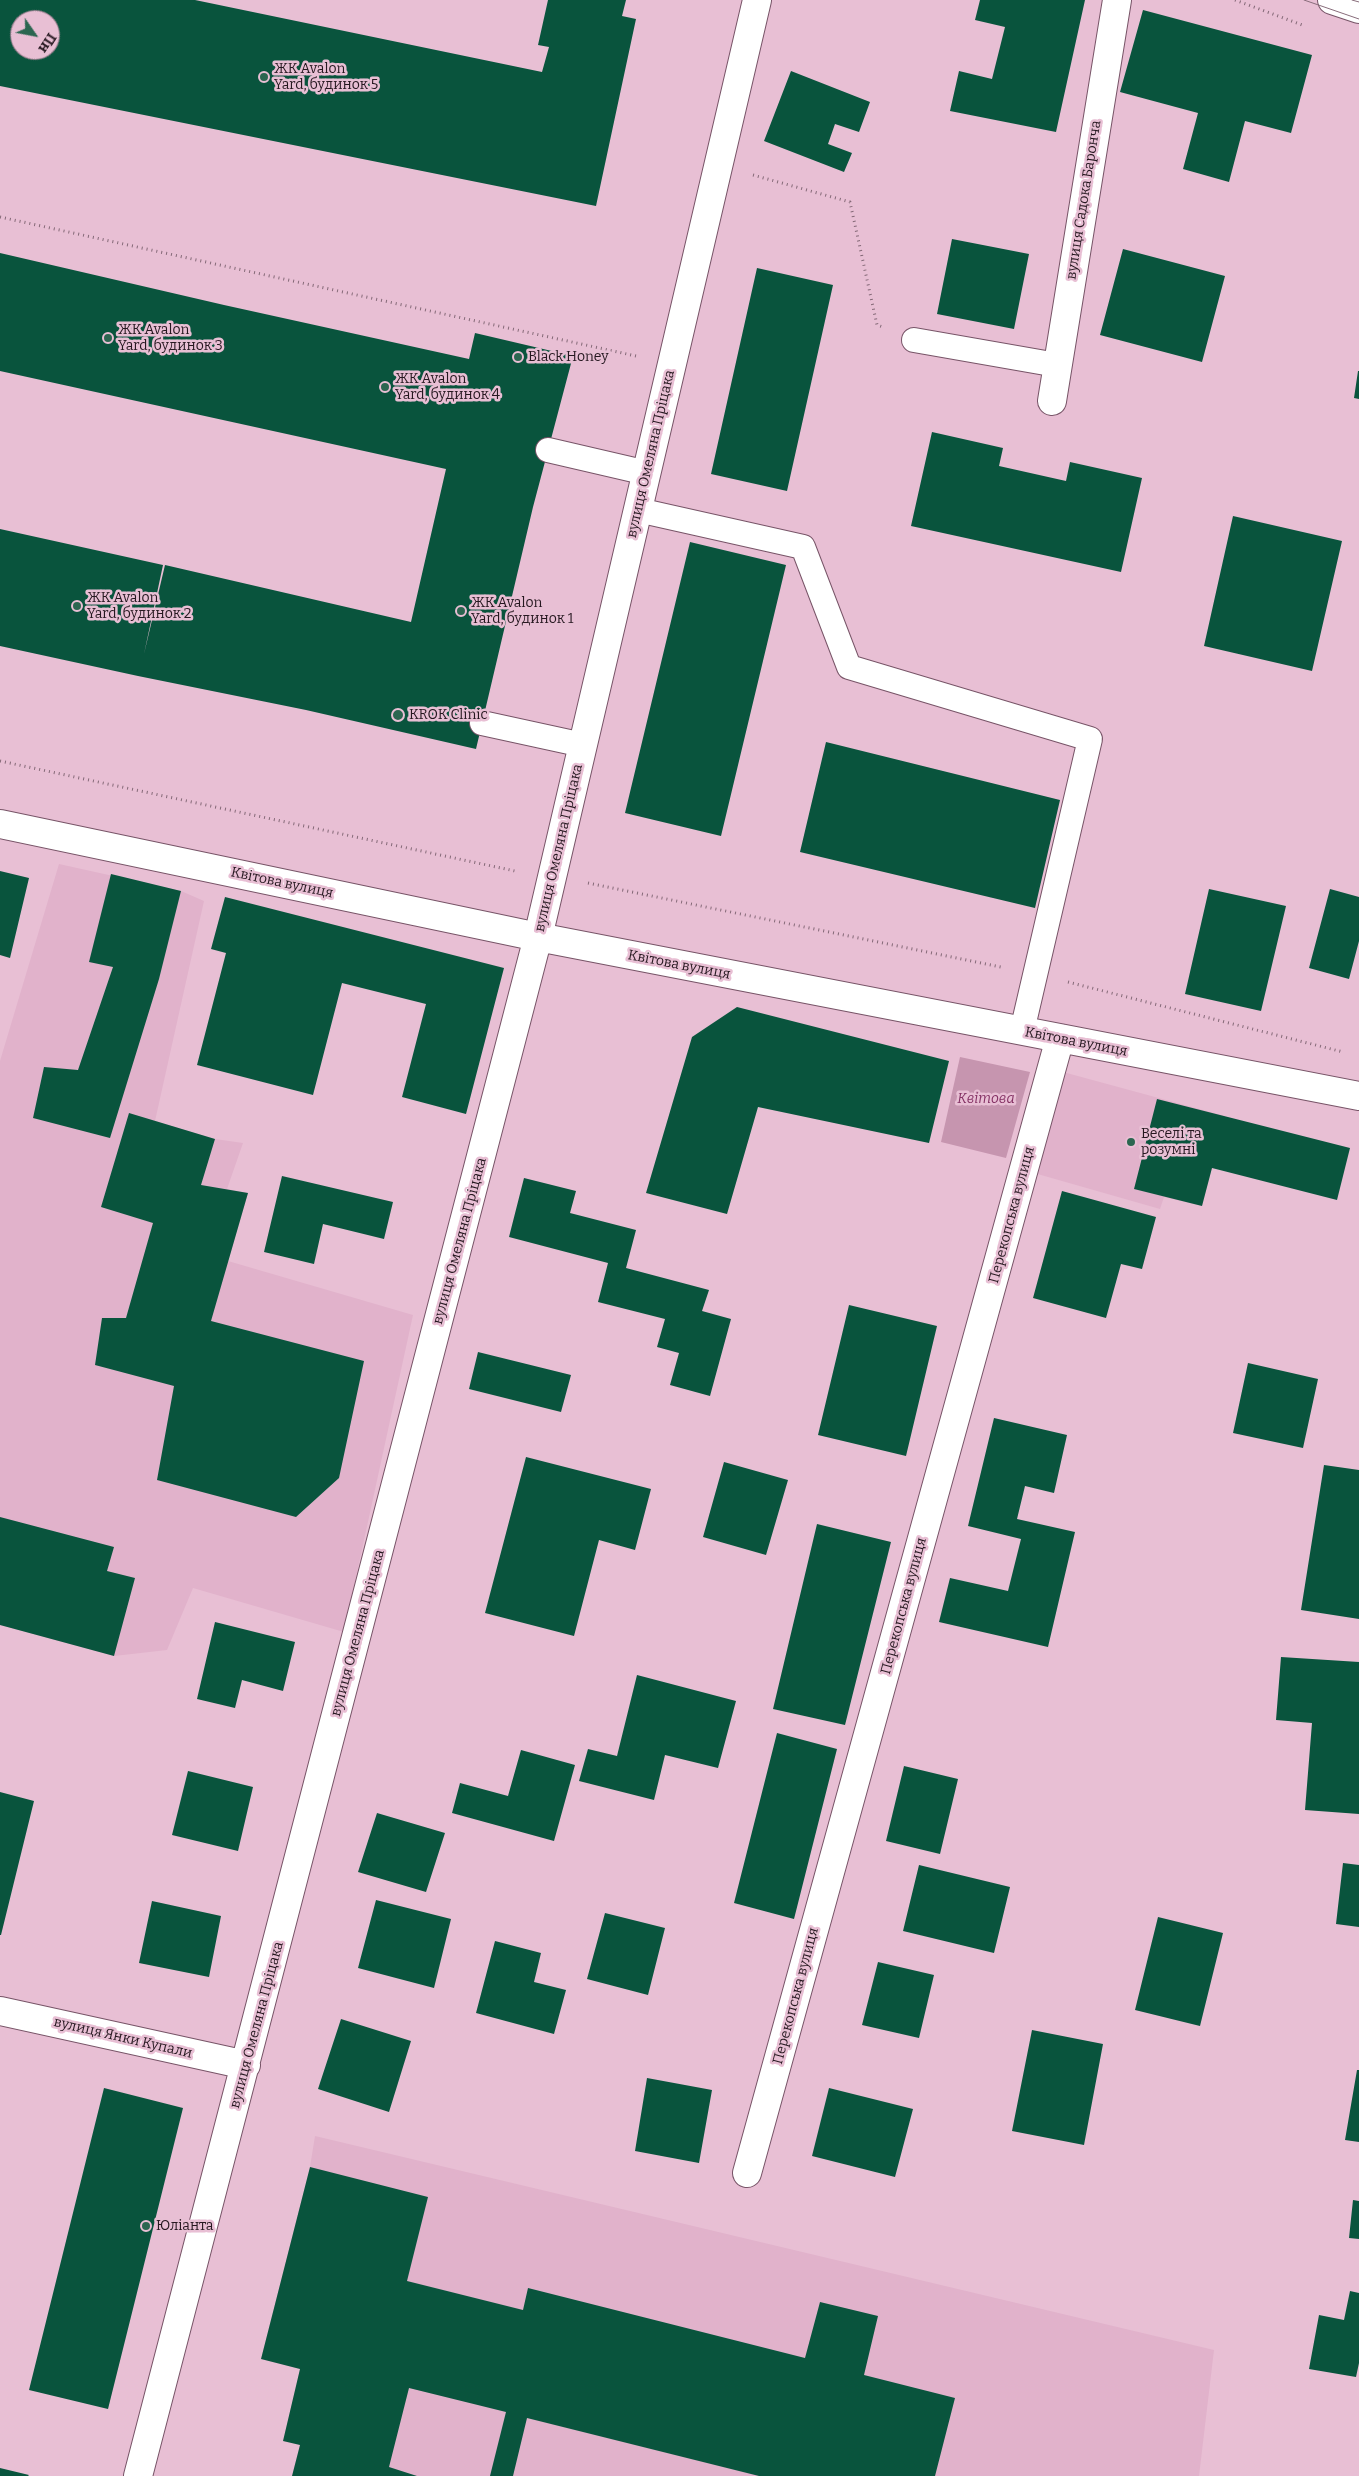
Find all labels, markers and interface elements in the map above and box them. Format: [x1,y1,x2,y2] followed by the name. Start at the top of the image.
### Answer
[10,10,60,60] north arrow
[35,30,60,56] text: Пн
[274,61,378,94] place label: ЖК Avalon Yard, будинок 5
[258,71,270,83] marker: ЖК Avalon Yard, будинок 5
[1063,119,1105,281] street label: вулиця Садока Баронча
[118,322,223,354] place label: ЖК Avalon Yard, будинок 3
[102,332,114,344] marker: ЖК Avalon Yard, будинок 3
[528,349,609,365] place label: Black Honey
[512,351,524,363] marker: Black Honey
[624,368,678,540] street label: вулиця Омеляна Пріцака
[395,371,500,404] place label: ЖК Avalon Yard, будинок 4
[379,381,391,393] marker: ЖК Avalon Yard, будинок 4
[87,590,191,622] place label: ЖК Avalon Yard, будинок 2
[471,595,574,628] place label: ЖК Avalon Yard, будинок 1
[71,600,83,612] marker: ЖК Avalon Yard, будинок 2
[455,605,467,617] marker: ЖК Avalon Yard, будинок 1
[409,707,488,723] place label: KROK Clinic
[391,708,405,722] marker: KROK Clinic
[532,762,586,934] street label: вулиця Омеляна Пріцака
[229,864,335,902] street label: Квітова вулиця
[626,947,732,983] street label: Квітова вулиця
[1023,1024,1129,1060] street label: Квітова вулиця
[957,1091,1015,1107] park label: Квітова
[1141,1126,1202,1158] place label: Веселі та розумні
[1125,1136,1137,1148] marker: Веселі та розумні
[986,1145,1038,1285] street label: Перекопська вулиця
[430,1156,490,1326] street label: вулиця Омеляна Пріцака
[878,1536,930,1676] street label: Перекопська вулиця
[328,1548,388,1718] street label: вулиця Омеляна Пріцака
[770,1926,822,2066] street label: Перекопська вулиця
[227,1940,287,2110] street label: вулиця Омеляна Пріцака
[52,2014,194,2062] street label: вулиця Янки Купали
[156,2218,213,2234] place label: Юліанта
[140,2220,152,2232] marker: Юліанта

